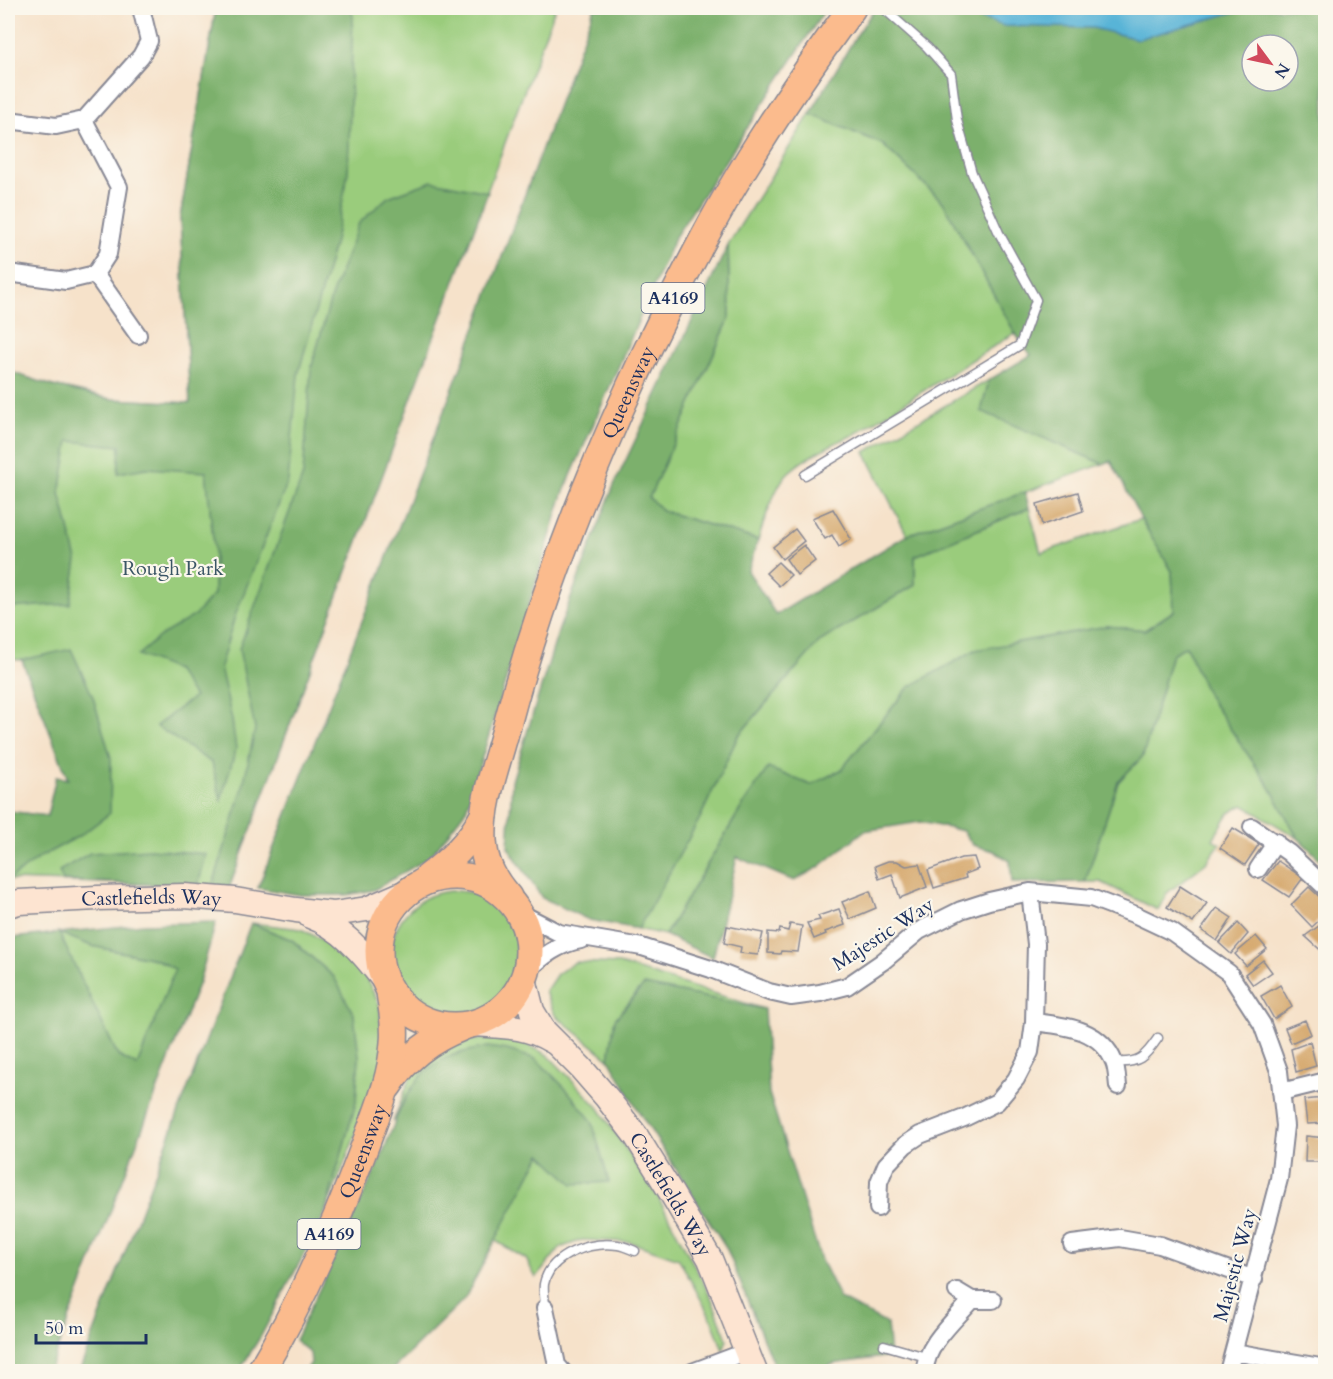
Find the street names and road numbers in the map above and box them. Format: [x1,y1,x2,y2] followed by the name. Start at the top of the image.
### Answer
[642,283,704,313] road number: A4169
[595,341,661,443] street label: Queensway
[80,882,223,912] street label: Castlefields Way
[827,891,940,977] street label: Majestic Way
[332,1099,393,1203] street label: Queensway
[623,1127,719,1262] street label: Castlefields Way
[1207,1205,1263,1325] street label: Majestic Way
[298,1219,360,1249] road number: A4169

